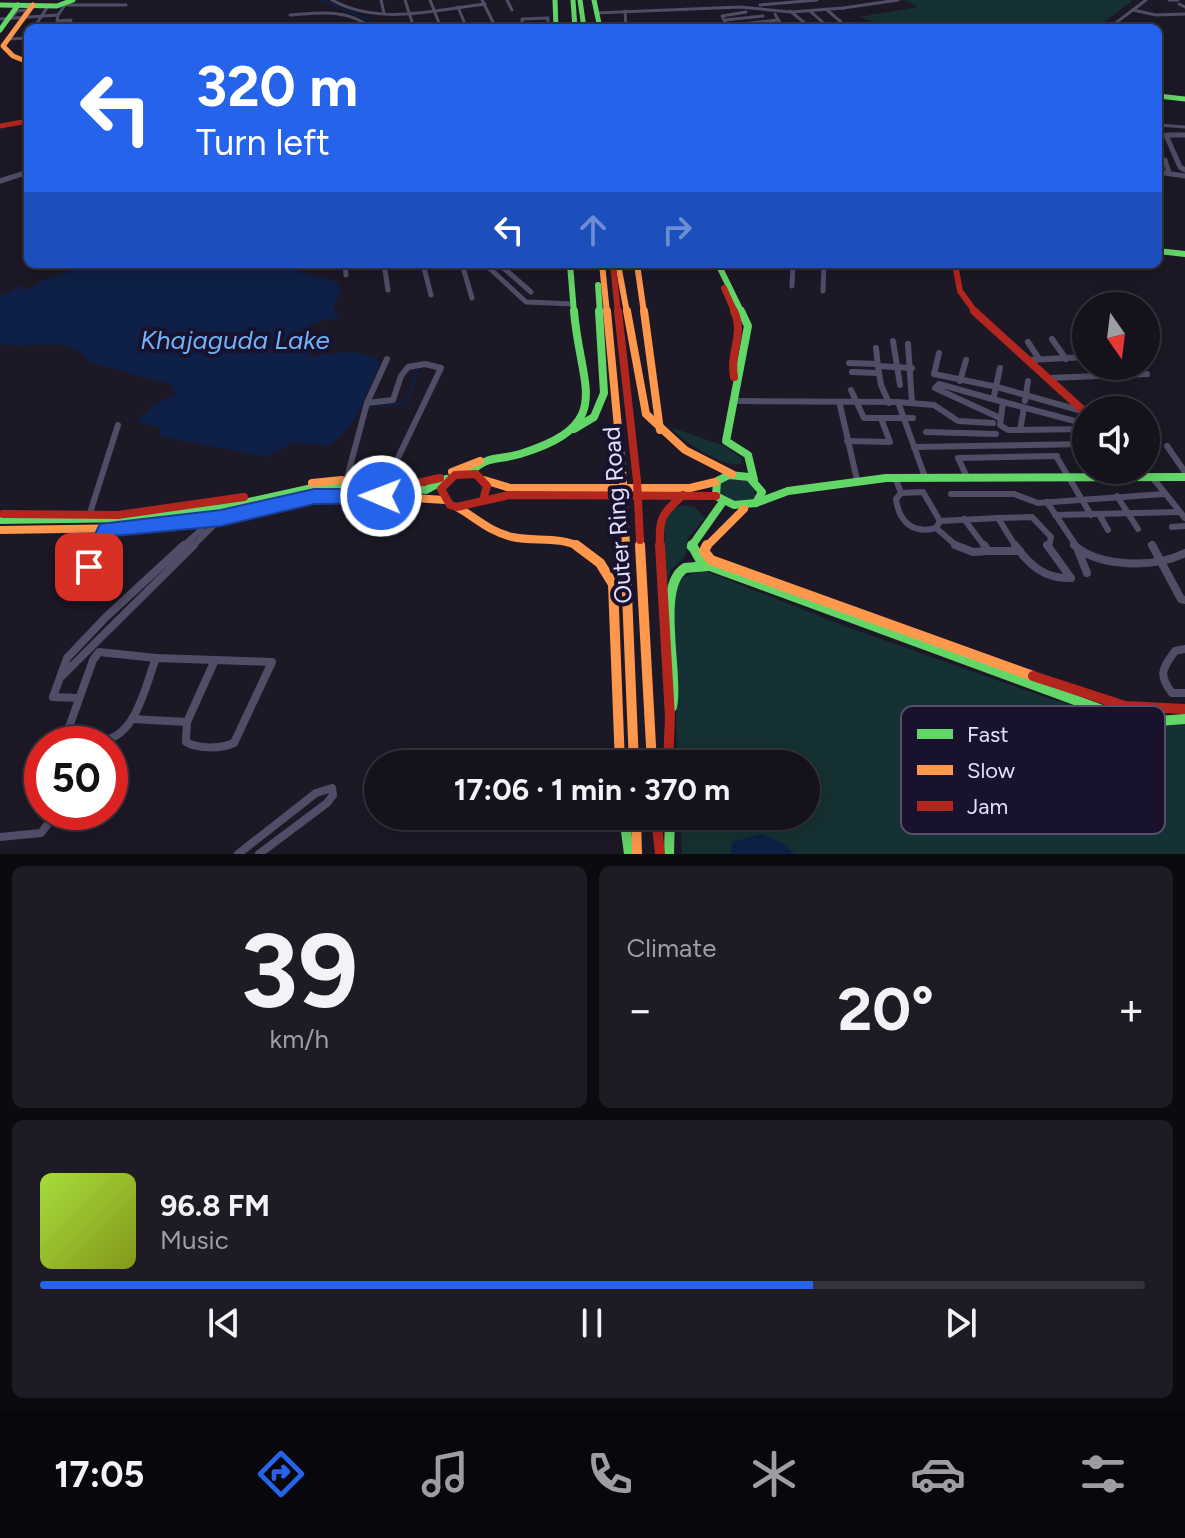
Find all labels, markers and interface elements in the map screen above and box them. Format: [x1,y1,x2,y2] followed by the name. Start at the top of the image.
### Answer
[196,53,358,120] text: 320 m
[64,56,168,160] icon: left
[196,121,330,164] text: Turn left
[487,208,531,252] icon: left
[571,208,615,252] icon: ahead
[655,208,699,252] icon: right
[1072,292,1160,380] north arrow
[1072,292,1160,484] map controls
[140,324,330,356] water label: Khajaguda Lake
[1072,396,1160,484] button: sound
[596,425,638,605] street label: Outer Ring Road
[339,454,423,538] position arrow
[55,533,123,601] pin
[67,545,111,589] icon: arrive
[901,706,1165,834] legend
[967,721,1009,748] text: Fast
[24,726,128,830] speed limit sign: 50
[967,757,1016,784] text: Slow
[454,771,730,808] text: 17:06 · 1 min · 370 m
[967,793,1008,820] text: Jam
[240,908,358,1033] text: 39
[627,932,716,964] text: Climate
[838,973,934,1045] text: 20°
[627,983,654,1036] text: −
[1118,983,1145,1036] text: +
[270,1023,329,1055] text: km/h
[160,1187,270,1224] text: 96.8 FM
[160,1224,229,1256] text: Music
[202,1301,246,1345] icon: previous
[570,1301,614,1345] icon: pause
[939,1301,983,1345] icon: next
[253,1446,309,1502] icon: directions
[417,1446,473,1502] icon: music
[582,1446,638,1502] icon: phone
[746,1446,802,1502] icon: climate
[910,1446,966,1502] icon: car
[1075,1446,1131,1502] icon: filters
[54,1453,144,1496] text: 17:05

